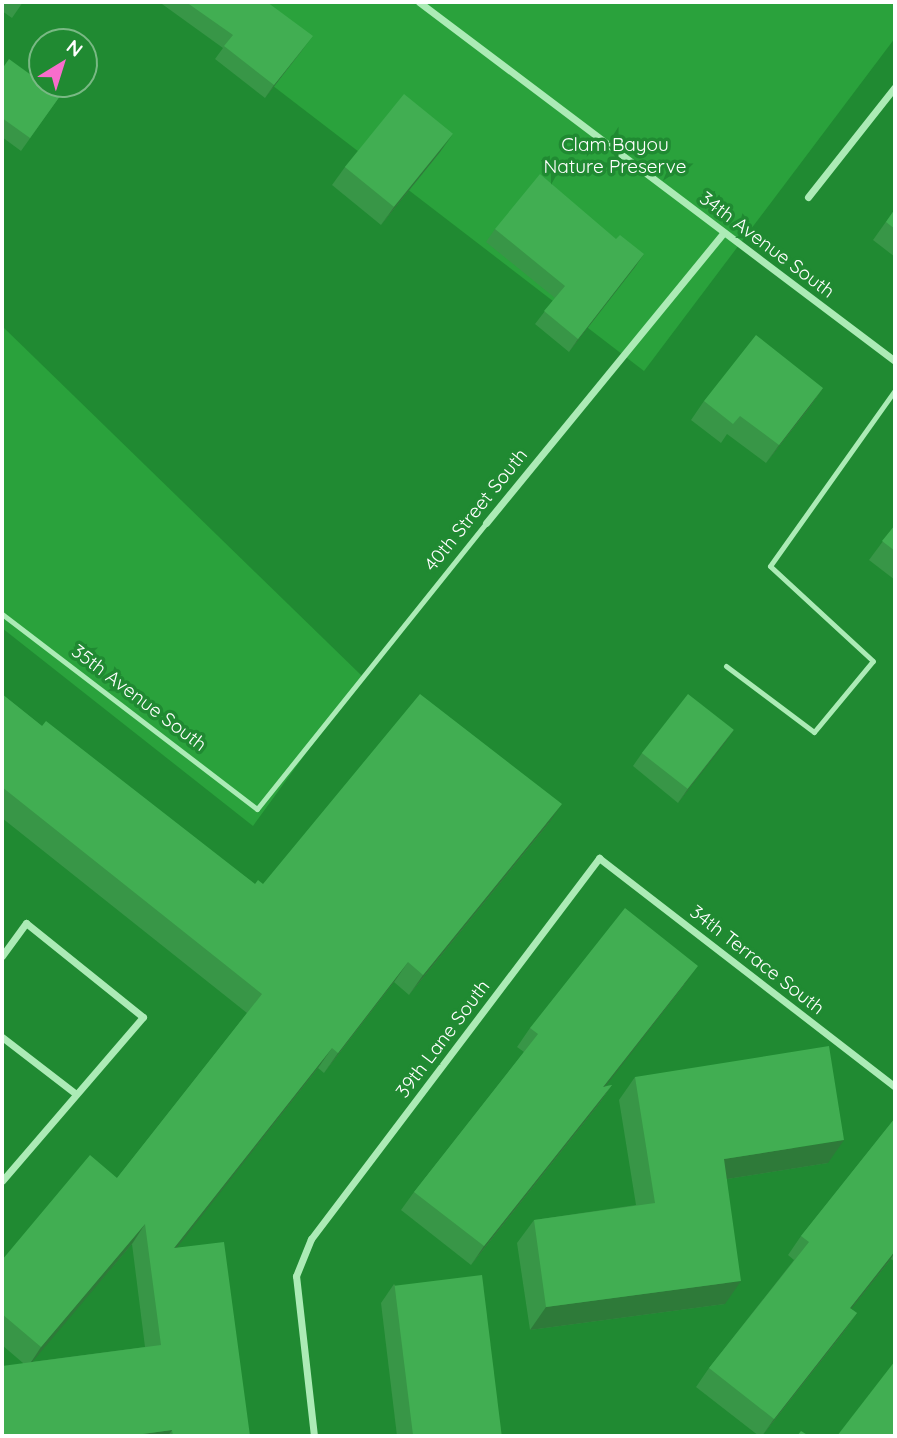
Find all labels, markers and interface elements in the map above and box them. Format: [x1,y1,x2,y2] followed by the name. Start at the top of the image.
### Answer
[28,28,98,98] north arrow
[62,34,88,62] text: N
[544,134,686,178] park label: Clam Bayou Nature Preserve
[695,187,839,303] street label: 34th Avenue South
[420,444,532,576] street label: 40th Street South
[67,640,211,756] street label: 35th Avenue South
[685,900,829,1020] street label: 34th Terrace South
[391,976,495,1102] street label: 39th Lane South

